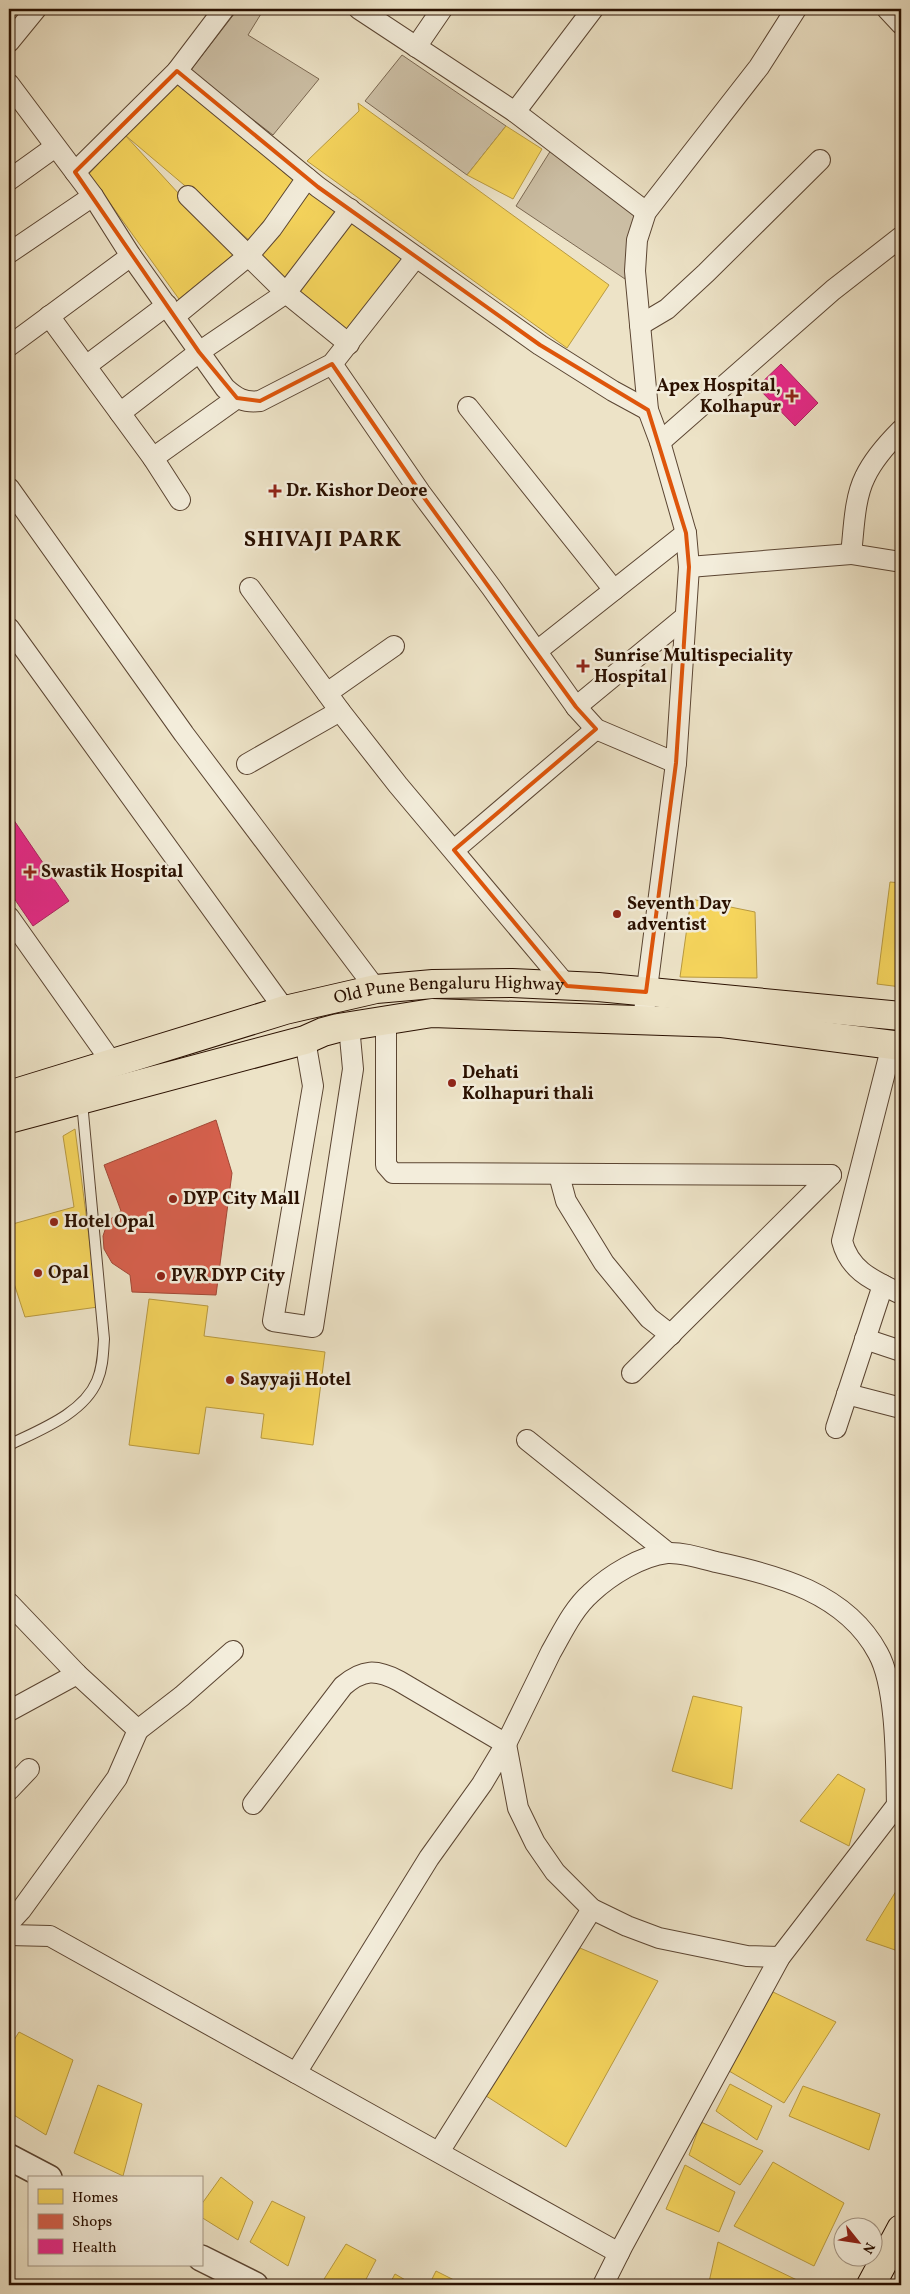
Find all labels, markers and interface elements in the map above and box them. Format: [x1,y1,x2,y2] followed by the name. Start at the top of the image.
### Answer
[657,374,781,420] place label: Apex Hospital, Kolhapur
[785,389,799,403] marker: Apex Hospital, Kolhapur
[286,479,427,504] place label: Dr. Kishor Deore
[268,484,282,498] marker: Dr. Kishor Deore
[244,525,402,556] district label: SHIVAJI PARK
[594,644,793,690] place label: Sunrise Multispeciality Hospital
[576,659,590,673] marker: Sunrise Multispeciality Hospital
[41,860,183,885] place label: Swastik Hospital
[23,865,37,879] marker: Swastik Hospital
[627,892,731,938] place label: Seventh Day adventist
[611,908,623,920] marker: Seventh Day adventist
[331,970,565,1011] street label: Old Pune Bengaluru Highway
[462,1061,594,1107] place label: Dehati Kolhapuri thali
[446,1077,458,1089] marker: Dehati Kolhapuri thali
[183,1187,300,1212] place label: DYP City Mall
[167,1193,179,1205] marker: DYP City Mall
[64,1210,155,1235] place label: Hotel Opal
[48,1216,60,1228] marker: Hotel Opal
[48,1261,89,1286] place label: Opal
[171,1264,285,1289] place label: PVR DYP City
[32,1267,44,1279] marker: Opal
[155,1270,167,1282] marker: PVR DYP City
[240,1368,351,1393] place label: Sayyaji Hotel
[224,1374,236,1386] marker: Sayyaji Hotel
[28,2176,202,2266] legend
[72,2188,118,2209] text: Homes
[72,2212,112,2233] text: Shops
[832,2216,882,2266] north arrow
[72,2238,117,2259] text: Health
[857,2239,879,2257] text: N

